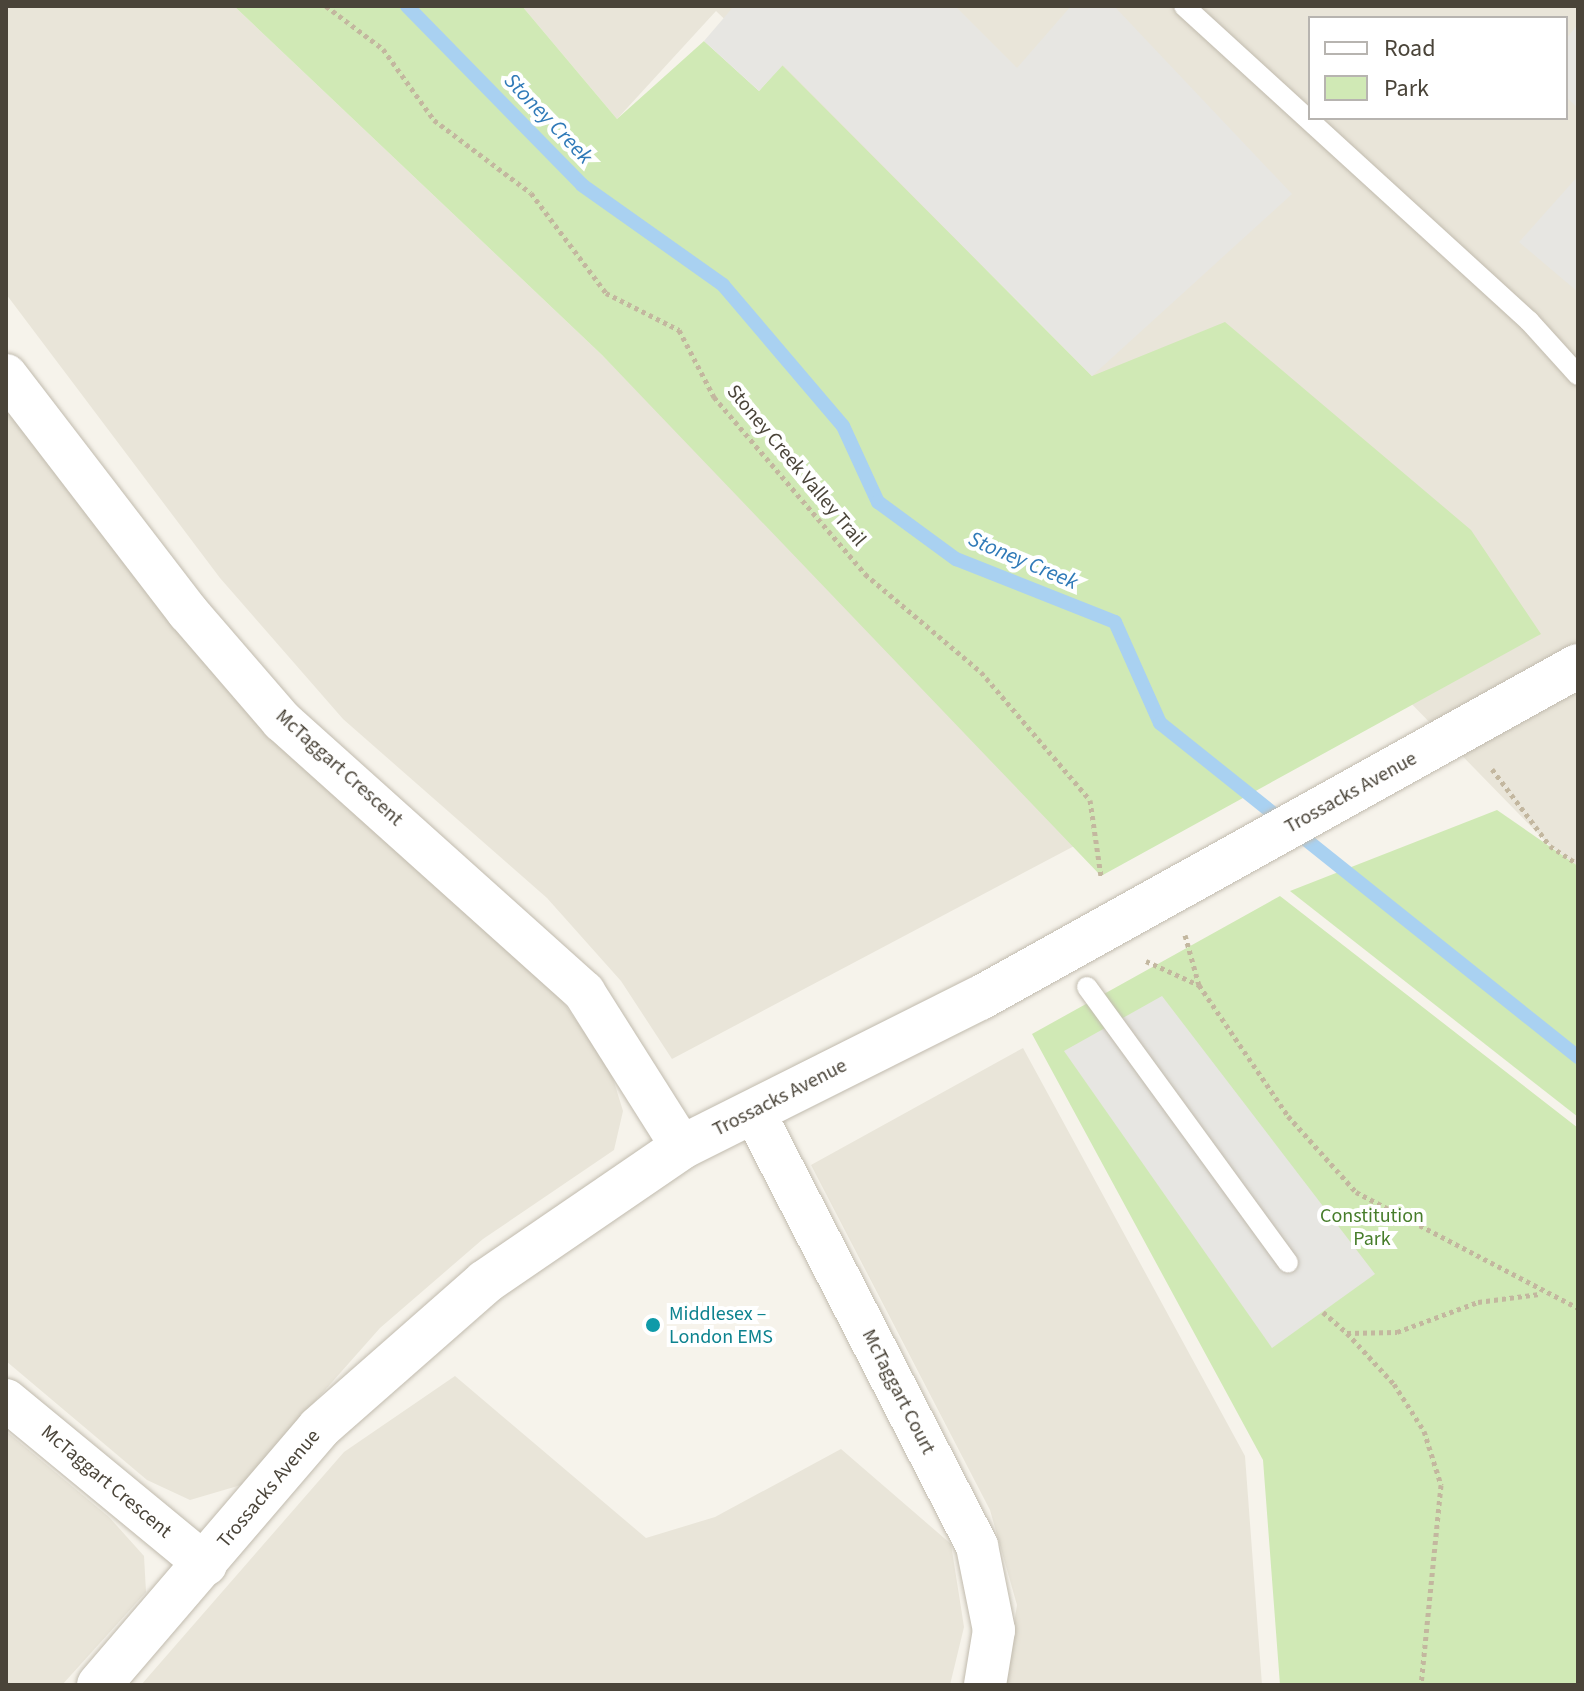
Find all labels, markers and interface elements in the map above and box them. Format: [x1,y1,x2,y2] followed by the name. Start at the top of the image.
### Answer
[1308,16,1568,120] legend
[1384,31,1436,66] text: Road
[498,68,598,170] water label: Stoney Creek
[1384,71,1429,106] text: Park
[721,380,871,552] street label: Stoney Creek Valley Trail
[964,526,1082,596] water label: Stoney Creek
[270,705,408,831] street label: McTaggart Crescent
[1281,747,1421,839] street label: Trossacks Avenue
[709,1054,851,1142] street label: Trossacks Avenue
[1320,1204,1424,1251] park label: Constitution Park
[669,1302,773,1349] place label: Middlesex – London EMS
[644,1316,662,1334] marker: Middlesex – London EMS
[856,1325,940,1459] street label: McTaggart Court
[36,1420,176,1544] street label: McTaggart Crescent
[212,1425,326,1553] street label: Trossacks Avenue

